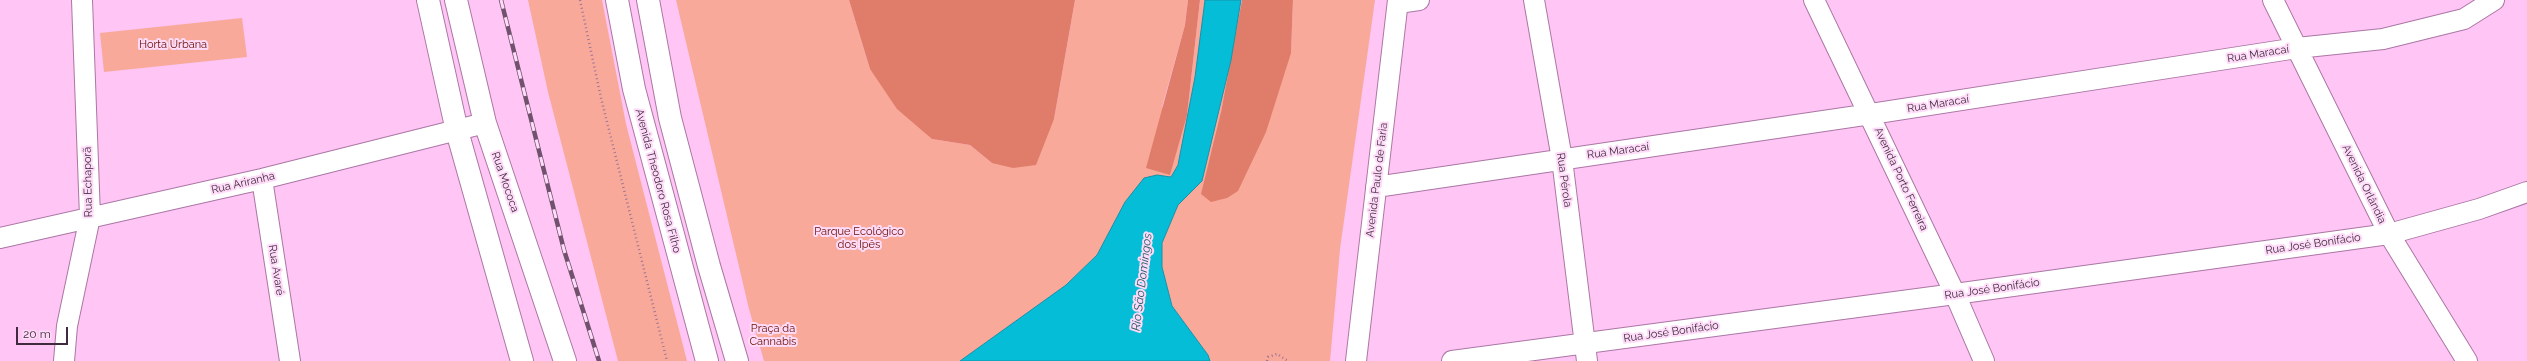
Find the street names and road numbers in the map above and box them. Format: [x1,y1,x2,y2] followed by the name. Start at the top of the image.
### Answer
[2226,43,2290,65] street label: Rua Maracaí
[1906,93,1970,115] street label: Rua Maracaí
[632,107,684,255] street label: Avenida Theodoro Rosa Filho
[1363,122,1391,238] street label: Avenida Paulo de Faria
[1871,125,1931,233] street label: Avenida Porto Ferreira
[1586,140,1650,162] street label: Rua Maracaí
[2339,142,2389,226] street label: Avenida Orlândia
[81,147,95,217] street label: Rua Echaporã
[488,150,522,214] street label: Rua Mococa
[1554,152,1574,208] street label: Rua Pérola
[210,169,276,197] street label: Rua Ariranha
[2265,231,2361,257] street label: Rua José Bonifácio
[265,244,287,296] street label: Rua Avaré
[1944,276,2040,302] street label: Rua José Bonifácio
[1623,319,1719,345] street label: Rua José Bonifácio

